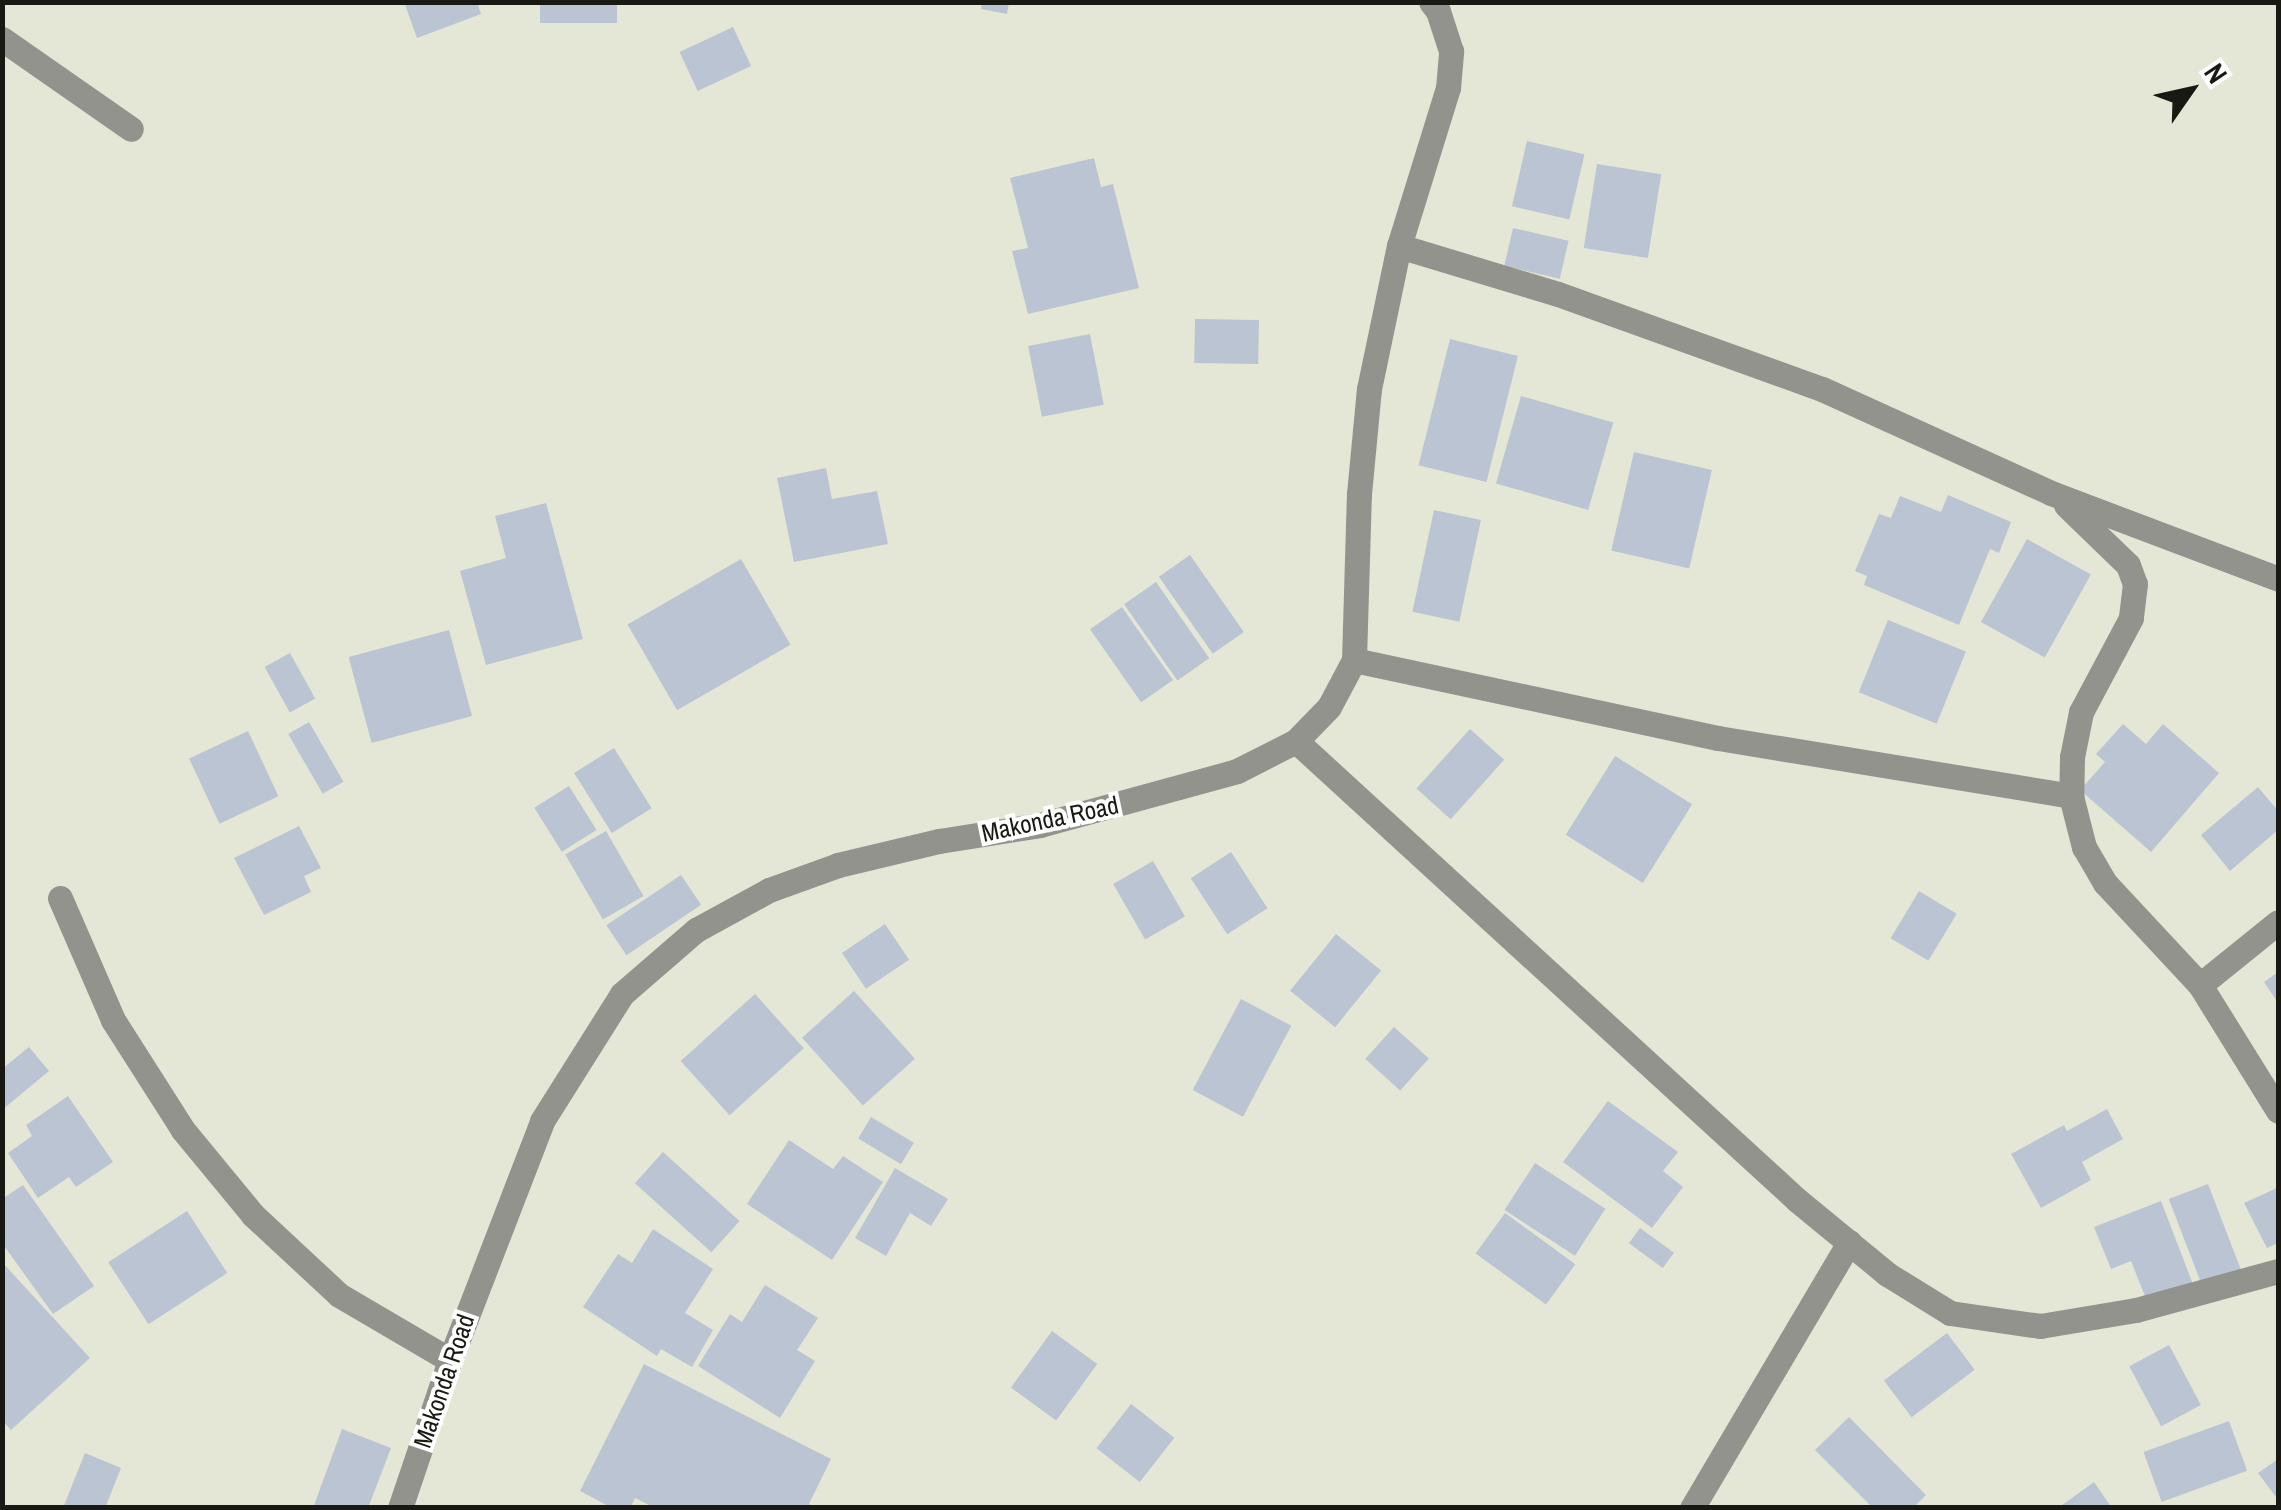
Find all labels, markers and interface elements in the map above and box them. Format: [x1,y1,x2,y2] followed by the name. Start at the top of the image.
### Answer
[2141,40,2241,140] north arrow
[2195,56,2236,91] text: N
[979,790,1121,848] street label: Makonda Road
[407,1310,481,1452] street label: Makonda Road

